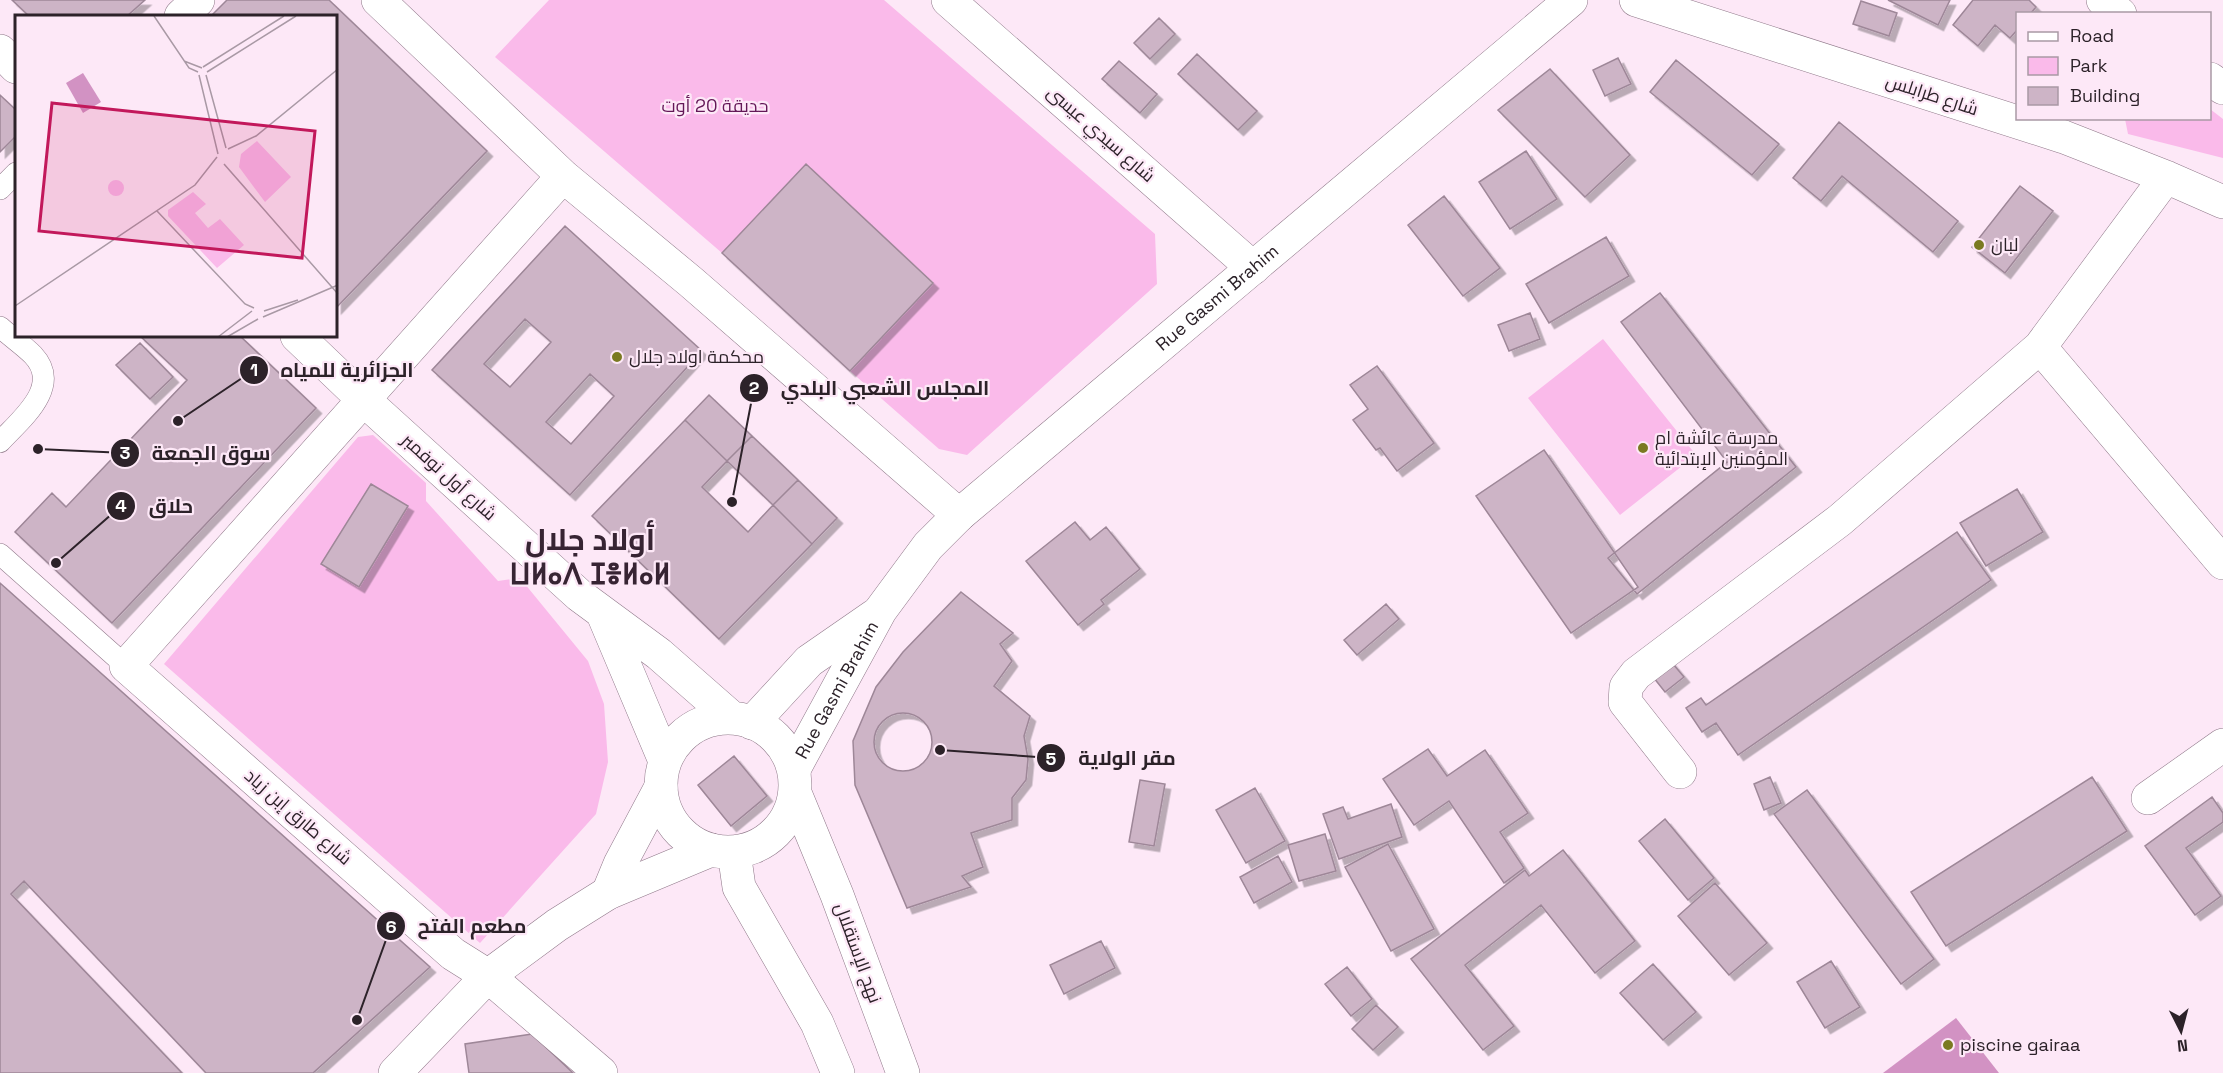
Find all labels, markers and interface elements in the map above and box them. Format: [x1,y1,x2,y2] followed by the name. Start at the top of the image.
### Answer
[2016,12,2211,120] legend
[15,15,338,338] inset map
[2070,24,2114,47] text: Road
[2070,54,2108,77] text: Park
[1883,69,1981,121] street label: شارع طرابلس
[1041,80,1160,189] street label: شارع سيدي عيسى
[2070,84,2140,107] text: Building
[662,94,768,117] park label: حديقة 20 أوت
[1991,233,2019,256] place label: لبان
[1972,238,1986,252] marker: لبان
[1151,239,1283,356] street label: Rue Gasmi Brahim
[629,345,764,368] place label: محكمة اولاد جلال
[610,350,624,364] marker: محكمة اولاد جلال
[239,351,426,389] callout: الجزائرية للمياه
[280,357,414,383] text: الجزائرية للمياه
[250,358,258,381] text: 1
[739,369,1002,407] callout: المجلس الشعبي البلدي
[781,375,989,405] text: المجلس الشعبي البلدي
[749,376,760,399] text: 2
[1655,426,1788,470] place label: مدرسة عائشة ام المؤمنين الإبتدائية
[396,427,502,526] street label: شارع أول نوفمبر
[110,434,282,472] callout: سوق الجمعة
[152,440,270,466] text: سوق الجمعة
[120,441,131,464] text: 3
[1636,441,1650,455] marker: مدرسة عائشة ام المؤمنين الإبتدائية
[106,487,205,525] callout: حلاق
[149,493,193,519] text: حلاق
[115,494,127,517] text: 4
[510,520,670,593] district label: أولاد جلال ⵡⵍⴰⴷ ⵊⴻⵍⴰⵍ
[790,617,883,763] street label: Rue Gasmi Brahim
[1036,739,1188,777] callout: مقر الولاية
[1078,745,1176,771] text: مقر الولاية
[1046,747,1057,770] text: 5
[239,764,357,870] street label: شارع طارق إبن زياد
[829,900,887,1006] street label: نهج الإستقلال
[376,907,539,945] callout: مطعم الفتح
[417,913,527,940] text: مطعم الفتح
[385,915,397,938] text: 6
[2151,1001,2211,1061] north arrow
[1960,1033,2080,1056] place label: piscine gairaa
[2176,1034,2189,1056] text: N
[1941,1038,1955,1052] marker: piscine gairaa

